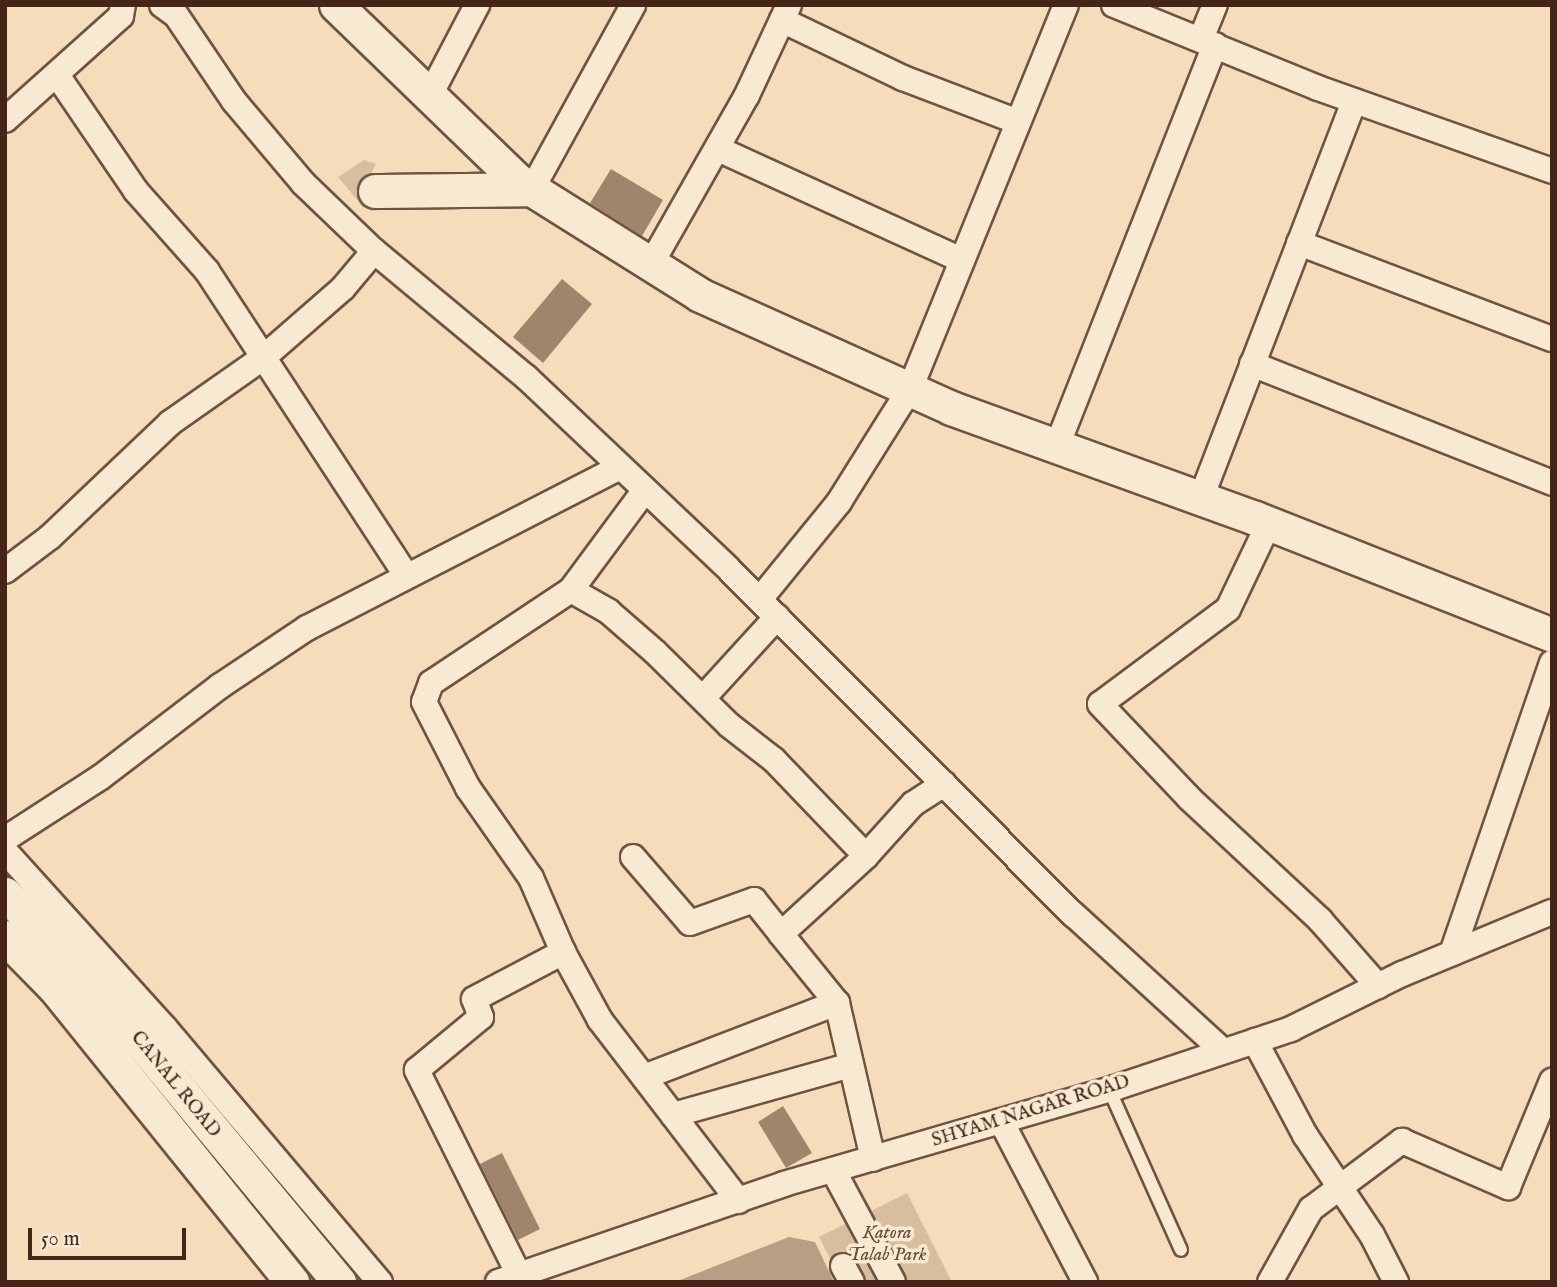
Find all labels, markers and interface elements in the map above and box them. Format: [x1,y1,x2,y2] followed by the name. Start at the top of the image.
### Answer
[125,1027,225,1143] street label: CANAL ROAD
[929,1071,1133,1153] street label: SHYAM NAGAR ROAD
[32,1214,189,1258] scale bar
[848,1223,926,1267] park label: Katora Talab Park
[41,1226,80,1253] text: 50 m

